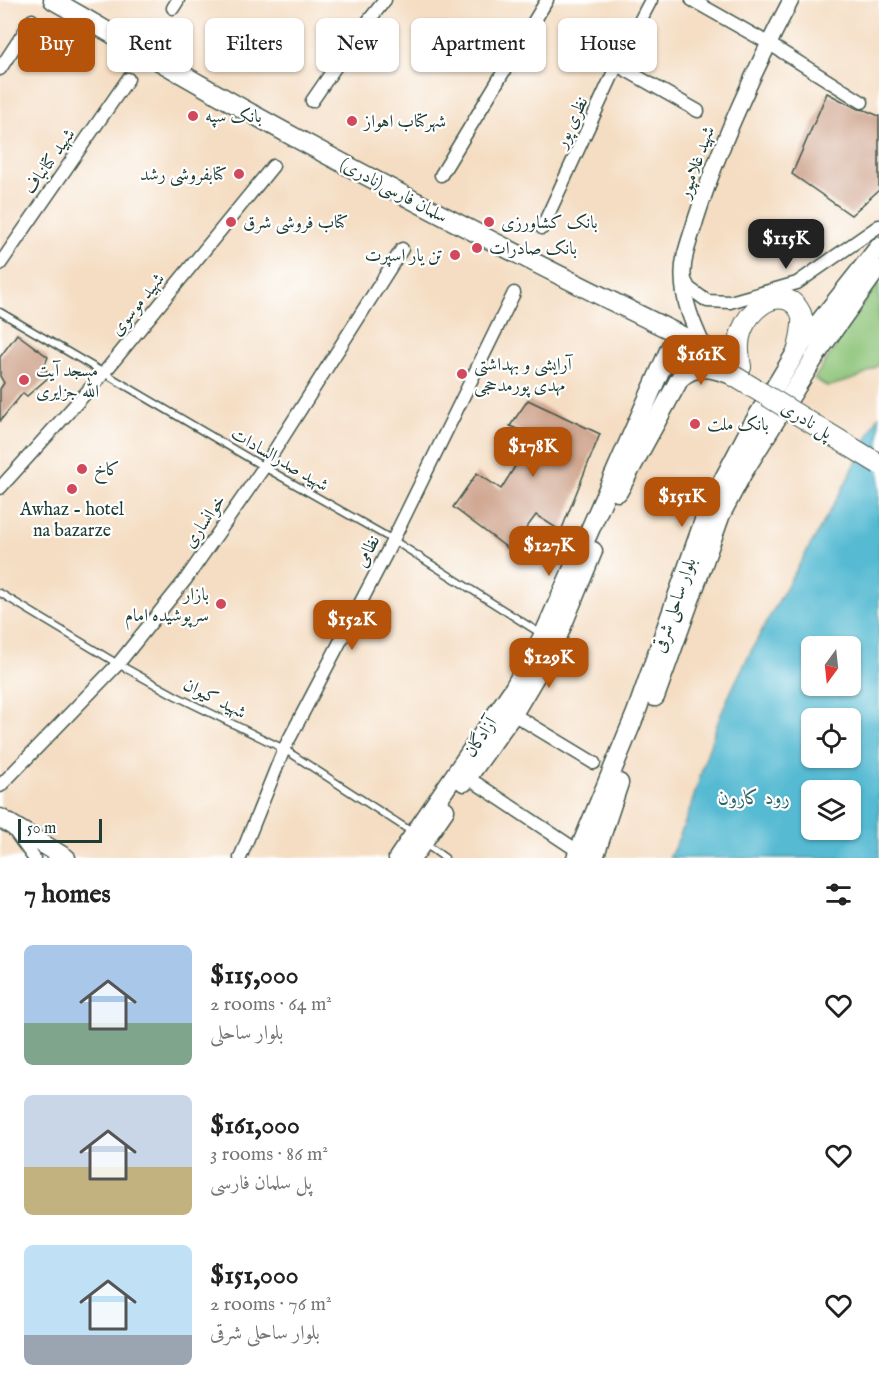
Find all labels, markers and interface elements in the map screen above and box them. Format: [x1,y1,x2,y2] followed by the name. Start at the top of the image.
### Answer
[18,18,95,72] chip: Buy
[107,18,193,72] chip: Rent
[205,18,304,72] chip: Filters
[316,18,399,72] chip: New
[411,18,546,72] chip: Apartment
[558,18,657,72] chip: House
[550,93,594,154] street label: نظری پور
[205,106,262,129] place label: بانک سپه
[186,109,200,123] marker: بانک سپه
[362,111,446,134] place label: شهرکتاب اهواز
[345,114,359,128] marker: شهرکتاب اهواز
[673,123,721,204] street label: شهید غلامپور
[19,124,81,199] street label: شهید کتانباف
[335,153,451,229] street label: سلمان فارسی(نادری)
[140,164,227,187] place label: کتابفروشی رشد
[232,167,246,181] marker: کتابفروشی رشد
[243,212,348,235] place label: کتاب فروشی شرق
[501,212,598,235] place label: بانک کشاورزی
[224,215,238,229] marker: کتاب فروشی شرق
[482,215,496,229] marker: بانک کشاورزی
[744,219,828,270] pin: $115K
[762,226,810,251] text: $115K
[489,238,577,261] place label: بانک صادرات
[470,241,484,255] marker: بانک صادرات
[365,245,443,268] place label: تن یار اسپرت
[448,248,462,262] marker: تن یار اسپرت
[106,269,171,341] street label: شهید موسوی
[659,335,743,386] pin: $161K
[677,342,725,367] text: $161K
[474,354,574,398] place label: آرایشی و بهداشتی مهدی پورمدحجی
[36,360,99,404] place label: مسجد آیت الله جزایری
[455,367,469,381] marker: آرایشی و بهداشتی مهدی پورمدحجی
[17,373,31,387] marker: مسجد آیت الله جزایری
[777,397,837,446] street label: پل نادری
[707,414,769,437] place label: بانک ملت
[688,417,702,431] marker: بانک ملت
[226,423,332,498] street label: شهید صدرالسادات
[491,427,575,478] pin: $178K
[508,434,558,459] text: $178K
[94,459,120,485] place label: کاخ
[75,462,89,476] marker: کاخ
[640,477,724,528] pin: $151K
[65,482,79,496] marker: Awhaz - hotel na bazarze
[658,484,706,509] text: $151K
[179,491,232,553] street label: خوانساری
[19,499,124,543] place label: Awhaz - hotel na bazarze
[507,526,591,577] pin: $127K
[351,532,386,572] street label: نظامی
[523,533,575,558] text: $127K
[648,555,702,656] street label: بلوار ساحلی شرقی
[125,584,209,631] place label: بازار سرپوشیده امام
[214,597,228,611] marker: بازار سرپوشیده امام
[310,600,394,651] pin: $152K
[327,607,377,632] text: $152K
[801,636,861,696] north arrow
[801,636,861,840] map controls
[507,638,591,689] pin: $129K
[523,645,575,670] text: $129K
[179,674,250,725] street label: شهید کیوان
[801,708,861,768] button: locate
[459,711,504,762] street label: آزادگان
[801,780,861,840] button: layers
[718,786,790,811] water label: رود کارون
[18,816,102,844] scale bar
[27,819,56,839] text: 50 m
[24,878,111,911] text: 7 homes
[822,878,855,911] icon: filters
[210,959,298,992] text: $115,000
[72,969,144,1041] icon: home
[822,989,855,1022] icon: heart
[210,992,332,1017] text: 2 rooms · 64 m²
[210,1021,283,1046] text: بلوار ساحلی
[210,1109,300,1142] text: $161,000
[72,1119,144,1191] icon: home
[822,1139,855,1172] icon: heart
[210,1142,328,1167] text: 3 rooms · 86 m²
[210,1171,312,1196] text: پل سلمان فارسی
[210,1259,298,1292] text: $151,000
[72,1269,144,1341] icon: home
[822,1289,855,1322] icon: heart
[210,1292,331,1317] text: 2 rooms · 76 m²
[210,1321,320,1346] text: بلوار ساحلی شرقی

